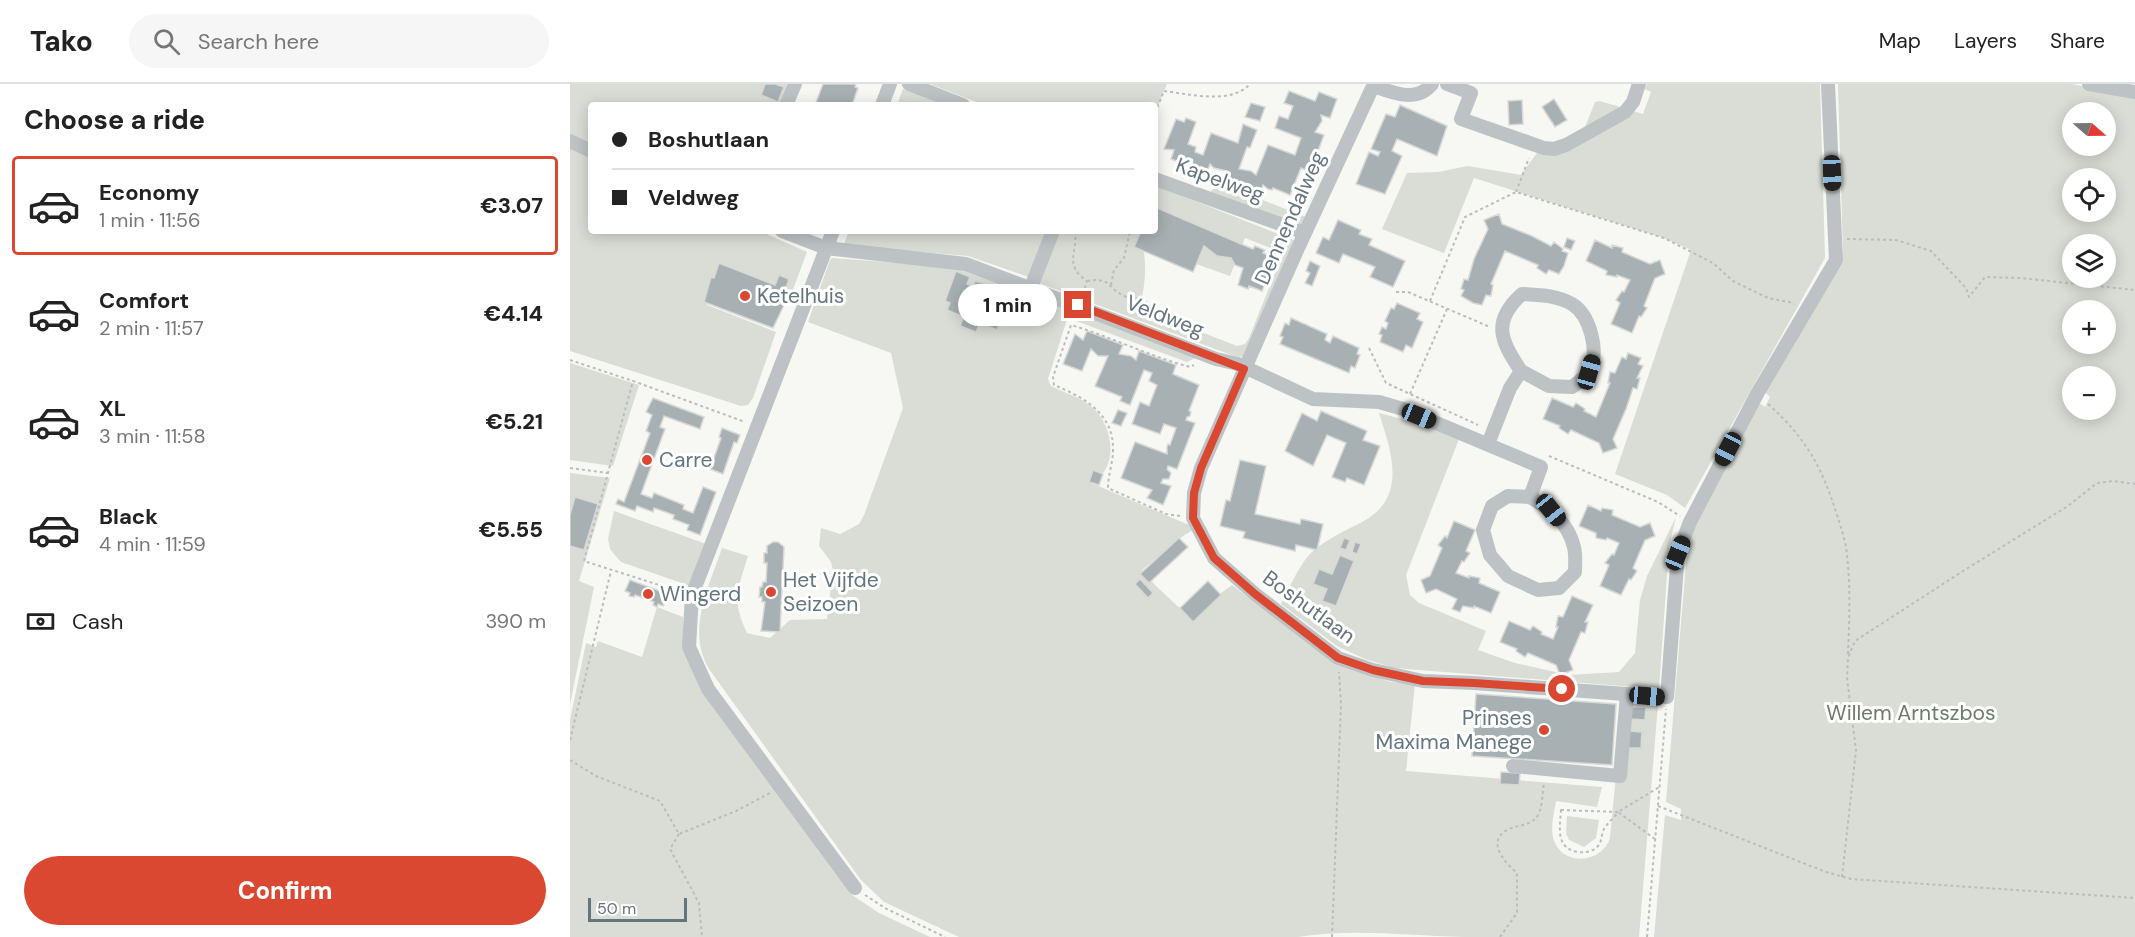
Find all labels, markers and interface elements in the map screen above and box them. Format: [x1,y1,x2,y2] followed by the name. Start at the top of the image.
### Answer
[129,14,549,68] search box
[30,23,93,60] text: Tako
[150,25,183,58] icon: search
[198,27,319,56] text: Search here
[1879,27,1921,55] text: Map
[1954,27,2017,55] text: Layers
[2050,27,2105,55] text: Share
[24,102,205,137] text: Choose a ride
[2062,102,2116,156] north arrow
[2062,102,2116,420] map controls
[648,125,769,154] text: Boshutlaan
[1248,147,1332,289] street label: Dennendalweg
[1172,151,1268,209] street label: Kapelweg
[1822,155,1842,191] car
[2062,168,2116,222] button: locate
[99,178,199,207] text: Economy
[27,179,81,233] icon: car
[648,183,739,212] text: Veldweg
[480,191,543,220] text: €3.07
[99,207,201,233] text: 1 min · 11:56
[2062,234,2116,288] button: layers
[757,282,844,310] place label: Ketelhuis
[958,284,1057,326] callout: 1 min
[99,286,189,315] text: Comfort
[27,287,81,341] icon: car
[1122,288,1208,344] street label: Veldweg
[738,289,752,303] marker: Ketelhuis
[1064,291,1091,318] route end
[983,292,1032,318] text: 1 min
[484,299,543,328] text: €4.14
[2062,300,2116,354] button: +
[99,315,204,341] text: 2 min · 11:57
[1575,352,1603,392] car
[2062,366,2116,420] button: −
[99,394,126,423] text: XL
[27,395,81,449] icon: car
[1399,401,1439,431] car
[485,407,543,436] text: €5.21
[99,423,206,449] text: 3 min · 11:58
[1712,429,1744,469] car
[659,446,713,474] place label: Carre
[640,453,654,467] marker: Carre
[1533,490,1569,530] car
[99,502,158,531] text: Black
[27,503,81,557] icon: car
[479,515,543,544] text: €5.55
[99,531,206,557] text: 4 min · 11:59
[1663,533,1693,573] car
[1257,564,1361,650] street label: Boshutlaan
[783,566,879,618] place label: Het Vijfde Seizoen
[660,580,741,608] place label: Wingerd
[764,585,778,599] marker: Het Vijfde Seizoen
[641,587,655,601] marker: Wingerd
[24,605,57,638] icon: cash
[72,607,123,636] text: Cash
[485,608,546,634] text: 390 m
[1548,675,1575,702] route start
[1628,685,1666,707] car
[1826,699,1996,727] park label: Willem Arntszbos
[1376,704,1532,756] place label: Prinses Maxima Manege
[1537,723,1551,737] marker: Prinses Maxima Manege
[24,856,546,925] button: Confirm
[588,895,687,922] scale bar
[597,898,636,919] text: 50 m

